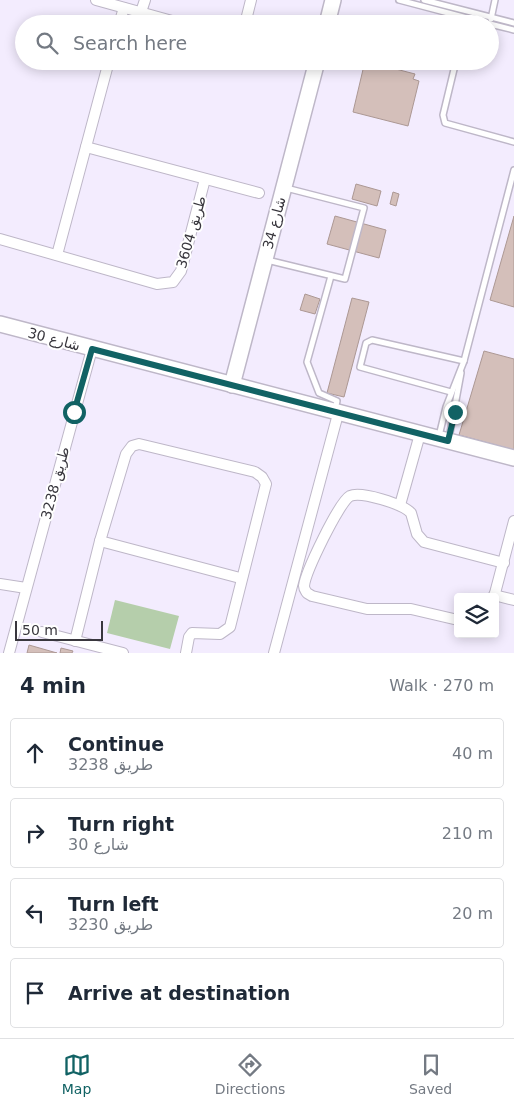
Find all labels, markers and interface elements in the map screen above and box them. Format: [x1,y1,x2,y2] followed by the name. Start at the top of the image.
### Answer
[15,15,499,70] search box
[33,29,61,57] icon: search
[73,32,187,54] text: Search here
[173,194,210,270] street label: طريق 3604
[259,195,290,251] street label: شارع 34
[26,324,82,355] street label: شارع 30
[63,401,86,424] route start
[444,401,467,424] route end
[38,445,73,521] street label: طريق 3238
[454,593,499,638] map controls
[454,593,499,638] button: layers
[15,618,102,641] scale bar
[22,622,58,638] text: 50 m
[20,674,86,698] text: 4 min
[389,676,494,695] text: Walk · 270 m
[68,733,164,755] text: Continue
[21,739,49,767] icon: ahead
[452,744,493,763] text: 40 m
[68,755,153,774] text: طريق 3238
[68,813,174,835] text: Turn right
[21,819,49,847] icon: right
[442,824,493,843] text: 210 m
[68,835,129,854] text: شارع 30
[68,893,159,915] text: Turn left
[21,899,49,927] icon: left
[452,904,493,923] text: 20 m
[68,915,153,934] text: طريق 3230
[21,979,49,1007] icon: arrive
[68,982,290,1004] text: Arrive at destination
[62,1051,91,1097] tab: Map
[215,1051,285,1097] tab: Directions
[409,1051,452,1097] tab: Saved

